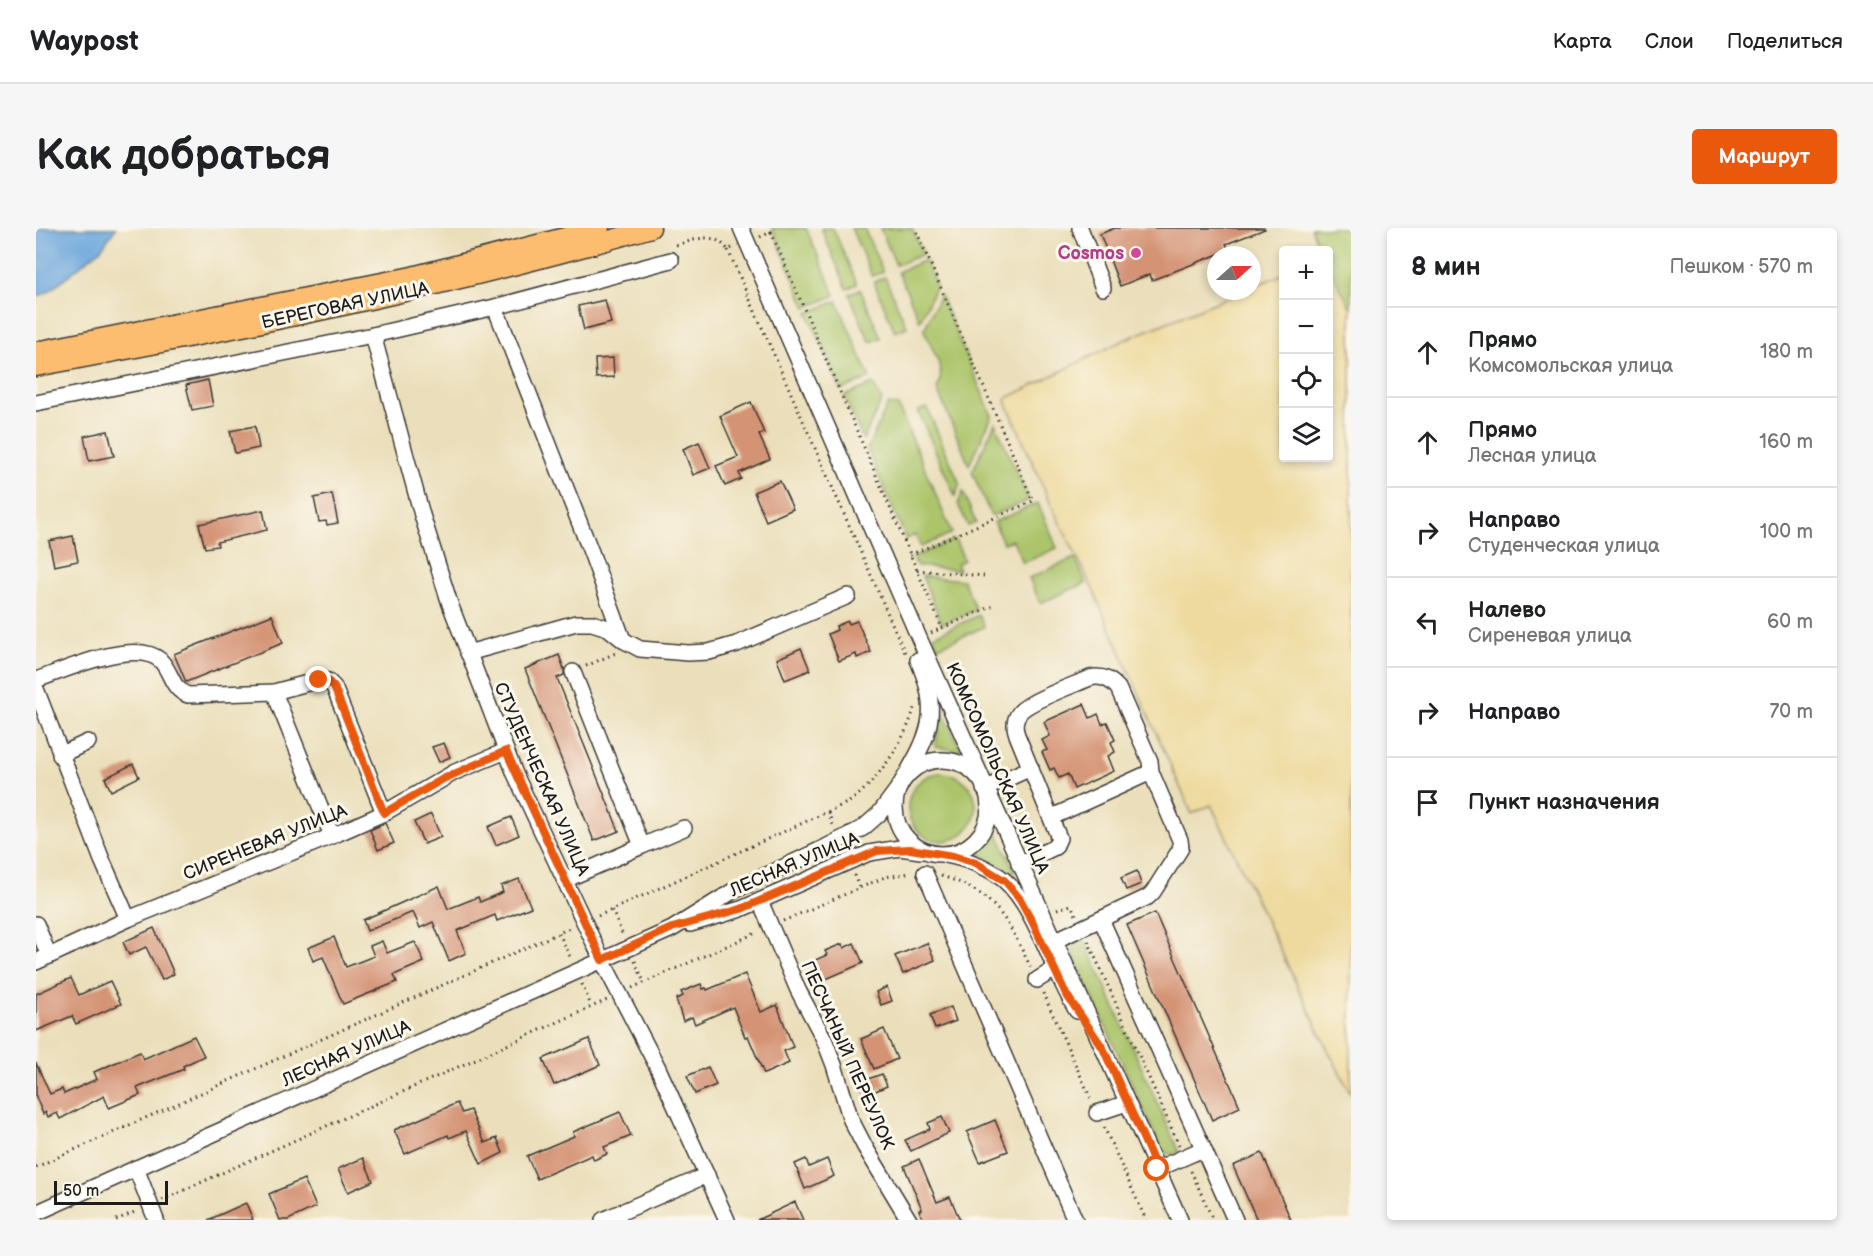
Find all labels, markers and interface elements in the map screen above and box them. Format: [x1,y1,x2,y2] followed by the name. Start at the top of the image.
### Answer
[30,25,139,58] text: Waypost
[1553,29,1612,54] text: Карта
[1645,29,1694,54] text: Слои
[1727,29,1843,54] text: Поделиться
[1692,129,1837,184] button: Маршрут
[36,131,331,182] text: Как добраться
[1058,243,1124,264] place label: Cosmos
[1129,246,1143,260] marker: Cosmos
[1207,246,1261,300] north arrow
[1279,246,1333,462] map controls
[1279,246,1333,300] button: +
[1411,252,1481,283] text: 8 мин
[1670,255,1813,279] text: Пешком · 570 m
[260,278,431,333] street label: БЕРЕГОВАЯ УЛИЦА
[1279,300,1333,354] button: −
[1468,327,1537,354] text: Прямо
[1411,336,1444,369] icon: ahead
[1760,340,1813,364] text: 180 m
[1279,354,1333,408] button: locate
[1468,354,1673,378] text: Комсомольская улица
[1279,408,1333,462] button: layers
[1468,417,1537,444] text: Прямо
[1411,426,1444,459] icon: ahead
[1759,430,1813,454] text: 160 m
[1468,444,1597,468] text: Лесная улица
[1468,507,1560,534] text: Направо
[1411,516,1444,549] icon: right
[1760,520,1813,544] text: 100 m
[1468,534,1660,558] text: Студенческая улица
[1468,597,1546,624] text: Налево
[1411,606,1444,639] icon: left
[1767,610,1813,634] text: 60 m
[1468,624,1632,648] text: Сиреневая улица
[941,659,1054,877] street label: КОМСОМОЛЬСКАЯ УЛИЦА
[305,666,331,692] route end
[489,679,594,879] street label: СТУДЕНЧЕСКАЯ УЛИЦА
[1411,696,1444,729] icon: right
[1468,699,1560,726] text: Направо
[1769,700,1813,724] text: 70 m
[1411,786,1444,819] icon: arrive
[1468,789,1660,816] text: Пункт назначения
[180,800,350,885] street label: СИРЕНЕВАЯ УЛИЦА
[726,828,862,902] street label: ЛЕСНАЯ УЛИЦА
[796,958,899,1153] street label: ПЕСЧАНЫЙ ПЕРЕУЛОК
[278,1016,414,1092] street label: ЛЕСНАЯ УЛИЦА
[1143,1155,1169,1181] route start
[54,1178,168,1206] scale bar
[63,1182,99,1201] text: 50 m

